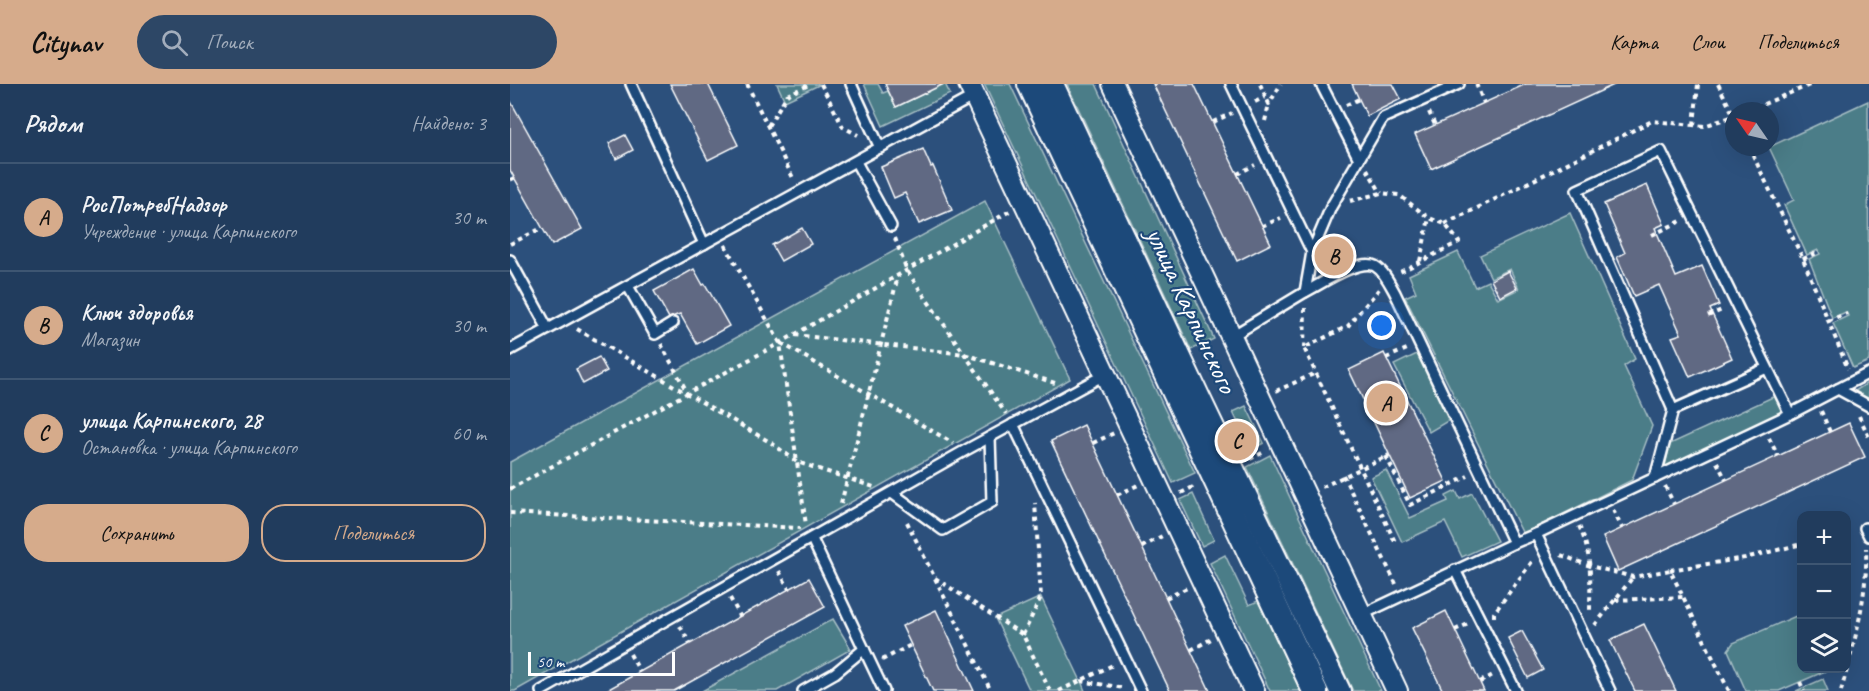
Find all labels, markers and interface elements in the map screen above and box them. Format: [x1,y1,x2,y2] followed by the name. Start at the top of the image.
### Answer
[137,15,557,69] search box
[30,25,101,60] text: Citynav
[158,26,191,59] icon: search
[206,28,253,56] text: Поиск
[1610,29,1658,55] text: Карта
[1691,29,1725,55] text: Слои
[1758,29,1839,55] text: Поделиться
[1725,102,1779,156] north arrow
[24,107,82,140] text: Рядом
[411,111,486,136] text: Найдено: 3
[81,191,226,219] text: РосПотребНадзор
[38,205,49,230] text: A
[452,205,486,230] text: 30 m
[81,219,296,244] text: Учреждение · улица Карпинского
[1137,220,1247,400] street label: улица Карпинского
[1314,234,1354,279] pin: B
[81,299,193,327] text: Ключ здоровья
[1367,311,1396,340] your location
[38,313,49,338] text: B
[452,313,486,338] text: 30 m
[81,327,139,352] text: Магазин
[1366,380,1406,426] pin: A
[81,407,262,435] text: улица Карпинского, 28
[1218,418,1256,464] pin: C
[39,421,48,446] text: C
[452,421,486,446] text: 60 m
[81,435,297,460] text: Остановка · улица Карпинского
[24,504,249,562] button: Сохранить
[261,504,486,562] button: Поделиться
[1797,511,1851,673] map controls
[1797,511,1851,565] button: +
[1797,565,1851,619] button: −
[1797,619,1851,673] button: layers
[528,649,675,676] scale bar
[537,652,564,672] text: 50 m

